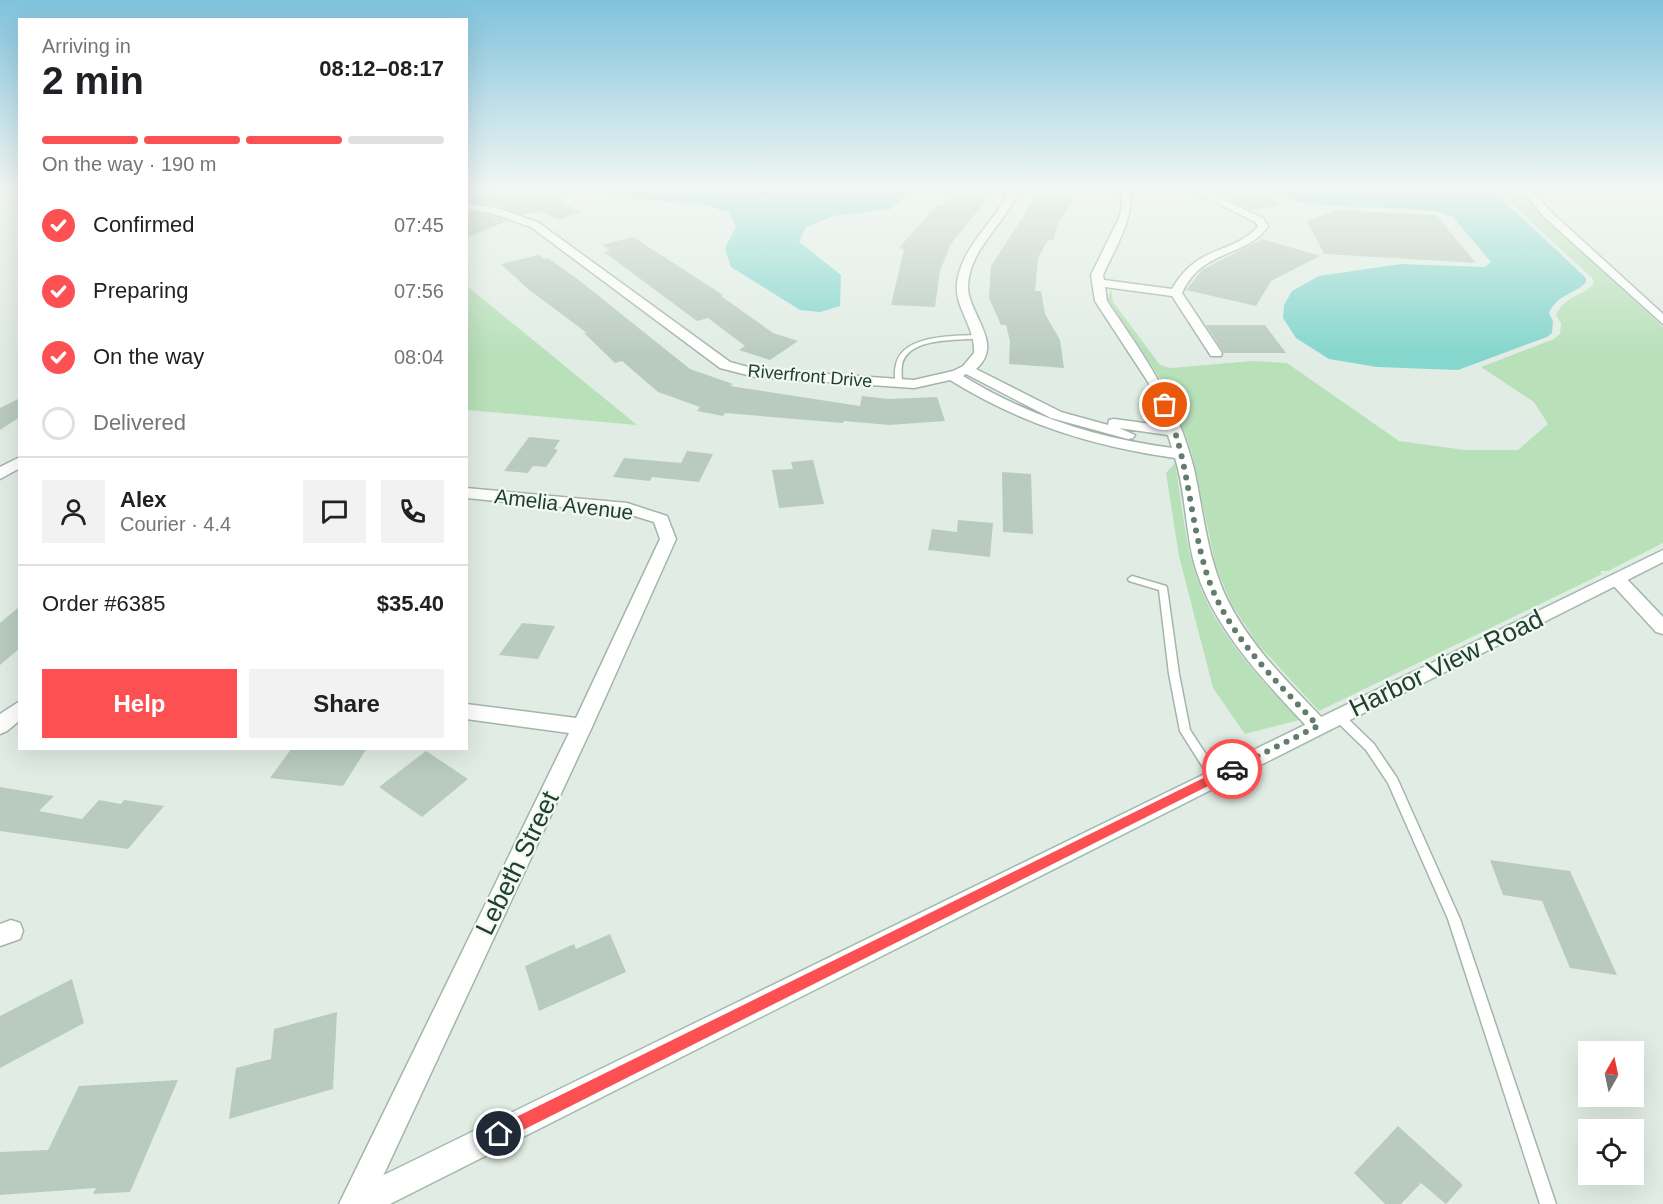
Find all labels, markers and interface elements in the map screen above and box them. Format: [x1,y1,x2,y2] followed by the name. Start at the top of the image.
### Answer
[42,35,131,57] text: Arriving in
[319,56,444,81] text: 08:12–08:17
[42,59,144,102] text: 2 min
[42,153,217,175] text: On the way · 190 m
[42,209,75,242] icon: check
[93,212,194,237] text: Confirmed
[394,214,444,236] text: 07:45
[42,275,75,308] icon: check
[93,278,188,303] text: Preparing
[394,280,444,302] text: 07:56
[42,341,75,374] icon: check
[93,344,204,369] text: On the way
[394,346,444,368] text: 08:04
[747,361,873,391] street label: Riverfront Drive
[1139,379,1190,430] pin
[1148,388,1181,421] icon: bag
[93,410,186,435] text: Delivered
[42,480,105,543] button: person
[303,480,366,543] button: chat
[381,480,444,543] button: phone
[493,484,635,524] street label: Amelia Avenue
[120,487,166,512] text: Alex
[120,513,231,535] text: Courier · 4.4
[42,591,166,616] text: Order #6385
[377,591,444,616] text: $35.40
[1344,603,1548,723] street label: Harbor View Road
[42,669,237,738] button: Help
[249,669,444,738] button: Share
[1202,739,1262,799] courier
[1216,753,1249,786] icon: car
[469,786,565,940] street label: Lebeth Street
[1578,1041,1644,1107] north arrow
[1578,1041,1644,1185] map controls
[473,1108,524,1159] pin
[482,1117,515,1150] icon: home
[1578,1119,1644,1185] button: locate

